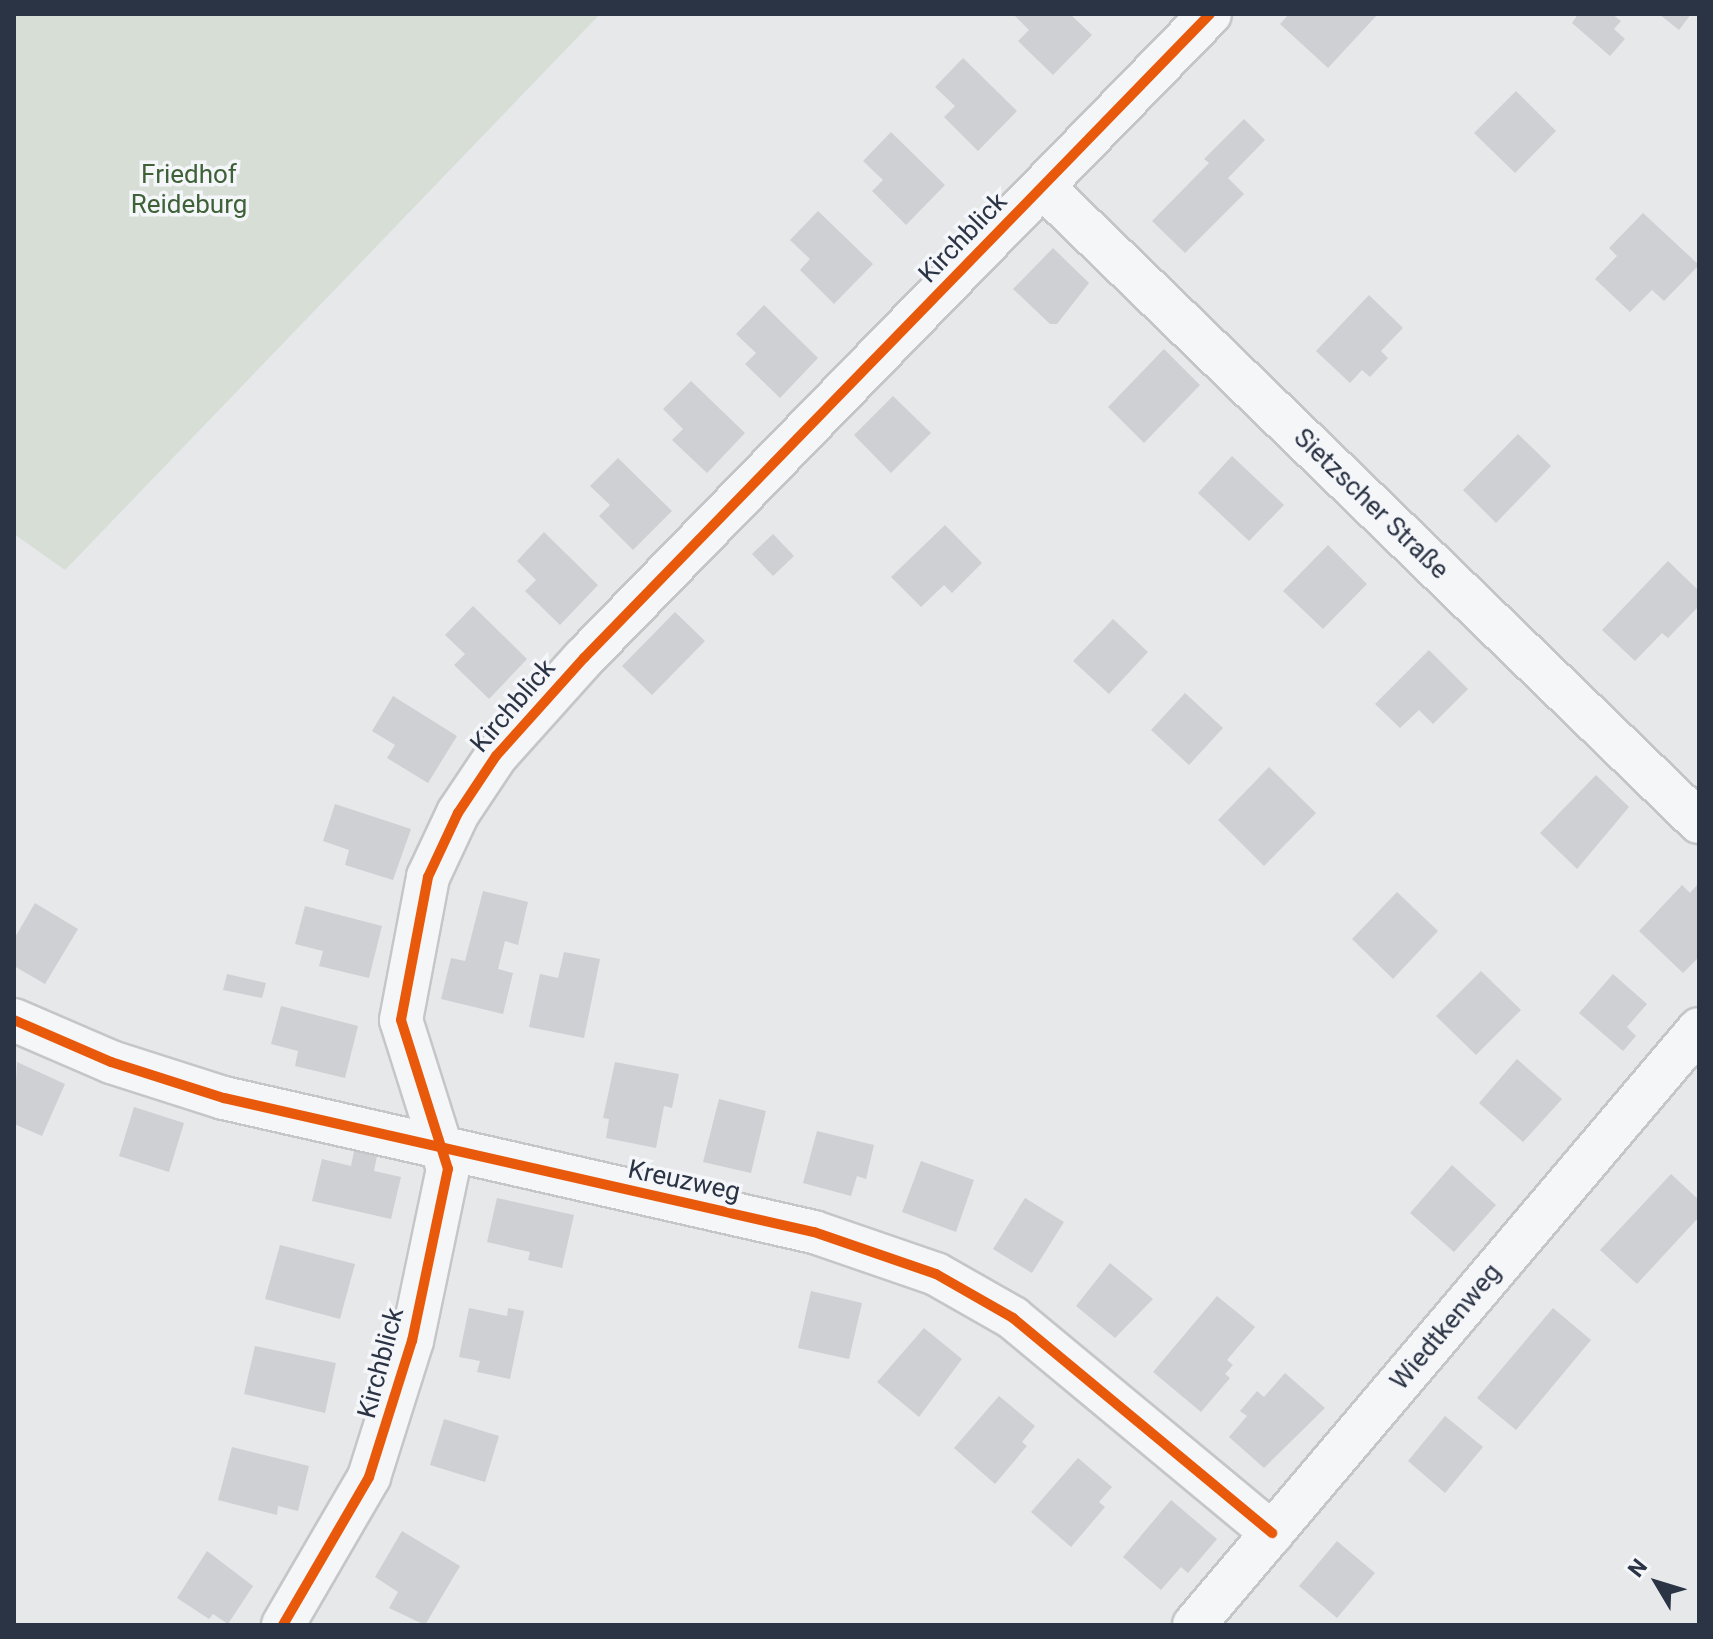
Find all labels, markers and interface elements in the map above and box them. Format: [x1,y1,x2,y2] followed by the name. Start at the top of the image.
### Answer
[131,159,247,220] park label: Friedhof Reideburg
[912,186,1014,290] street label: Kirchblick
[1287,422,1455,586] street label: Sietzscher Straße
[464,653,562,759] street label: Kirchblick
[625,1154,743,1208] street label: Kreuzweg
[1384,1257,1508,1397] street label: Wiedtkenweg
[351,1304,411,1422] street label: Kirchblick
[1617,1543,1697,1623] north arrow
[1623,1554,1652,1582] text: N

